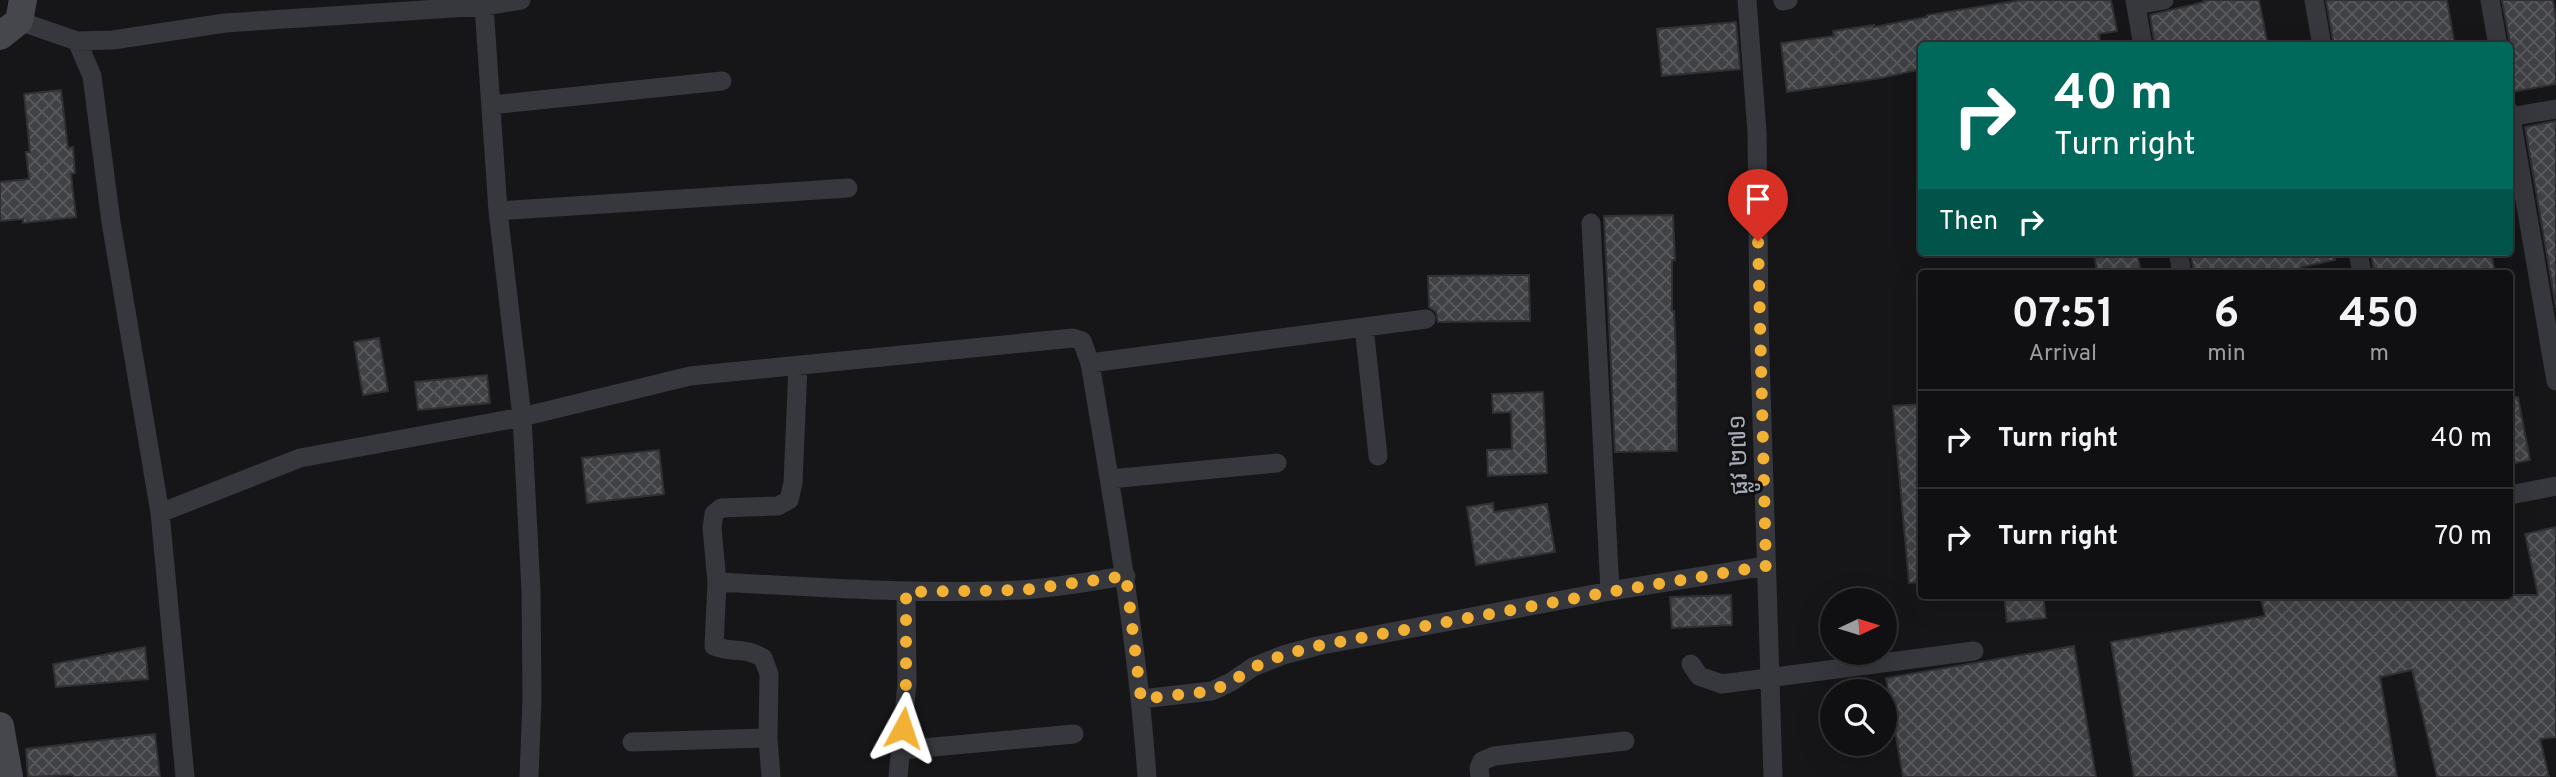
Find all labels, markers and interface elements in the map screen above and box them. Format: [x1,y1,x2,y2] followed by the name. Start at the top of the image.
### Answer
[2054,65,2173,127] text: 40 m
[1939,70,2030,161] icon: right
[2054,126,2196,166] text: Turn right
[1728,169,1788,241] pin
[1739,180,1777,218] icon: arrive
[2012,203,2050,241] icon: right
[1939,206,1998,239] text: Then
[2012,289,2114,342] text: 07:51
[2214,289,2239,342] text: 6
[2339,289,2419,342] text: 450
[2028,340,2097,369] text: Arrival
[2207,340,2246,369] text: min
[2370,340,2389,369] text: m
[1724,414,1761,496] street label: ផ្លូវ ២៧១
[1939,420,1977,458] icon: right
[1998,423,2118,456] text: Turn right
[2431,423,2492,456] text: 40 m
[1939,518,1977,556] icon: right
[1998,521,2118,554] text: Turn right
[2434,521,2492,554] text: 70 m
[1820,588,1897,665] north arrow
[1820,588,1897,756] map controls
[1820,679,1897,756] button: search
[866,691,940,765] position arrow

